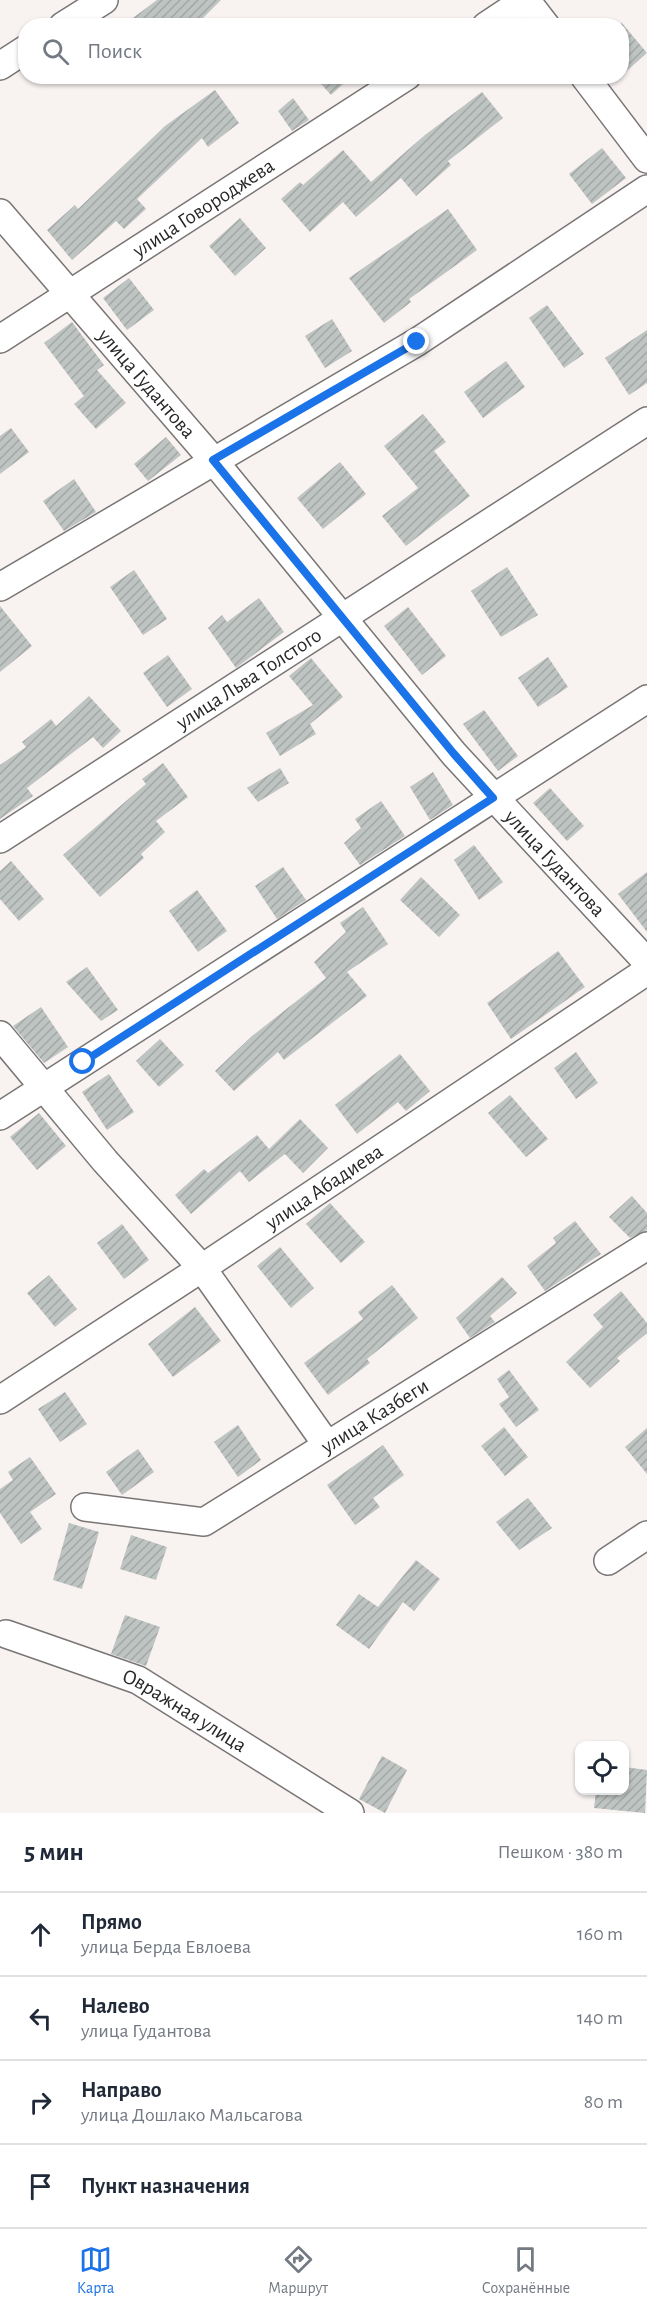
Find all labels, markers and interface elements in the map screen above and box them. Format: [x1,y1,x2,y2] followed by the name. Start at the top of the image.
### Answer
[18,18,629,84] search box
[39,35,72,68] icon: search
[87,40,142,62] text: Поиск
[128,155,278,262] street label: улица Говороджева
[93,324,200,443] street label: улица Гудантова
[403,328,429,354] route end
[172,624,325,734] street label: улица Льва Толстого
[500,805,609,921] street label: улица Гудантова
[69,1048,95,1074] route start
[261,1140,387,1234] street label: улица Абадиева
[317,1375,432,1458] street label: улица Казбеги
[120,1665,250,1757] street label: Овражная улица
[575,1741,629,1795] map controls
[575,1741,629,1795] button: locate
[24,1839,84,1865] text: 5 мин
[498,1842,623,1862] text: Пешком · 380 m
[81,1911,142,1933] text: Прямо
[24,1918,57,1951] icon: ahead
[577,1924,623,1944] text: 160 m
[81,1937,251,1957] text: улица Берда Евлоева
[81,1995,150,2017] text: Налево
[24,2002,57,2035] icon: left
[577,2008,623,2028] text: 140 m
[81,2021,211,2041] text: улица Гудантова
[81,2079,162,2101] text: Направо
[24,2086,57,2119] icon: right
[584,2092,623,2112] text: 80 m
[81,2105,303,2125] text: улица Дошлако Мальсагова
[24,2170,57,2203] icon: arrive
[81,2175,250,2197] text: Пункт назначения
[77,2243,114,2298] tab: Карта
[268,2243,328,2298] tab: Маршрут
[482,2243,570,2298] tab: Сохранённые

